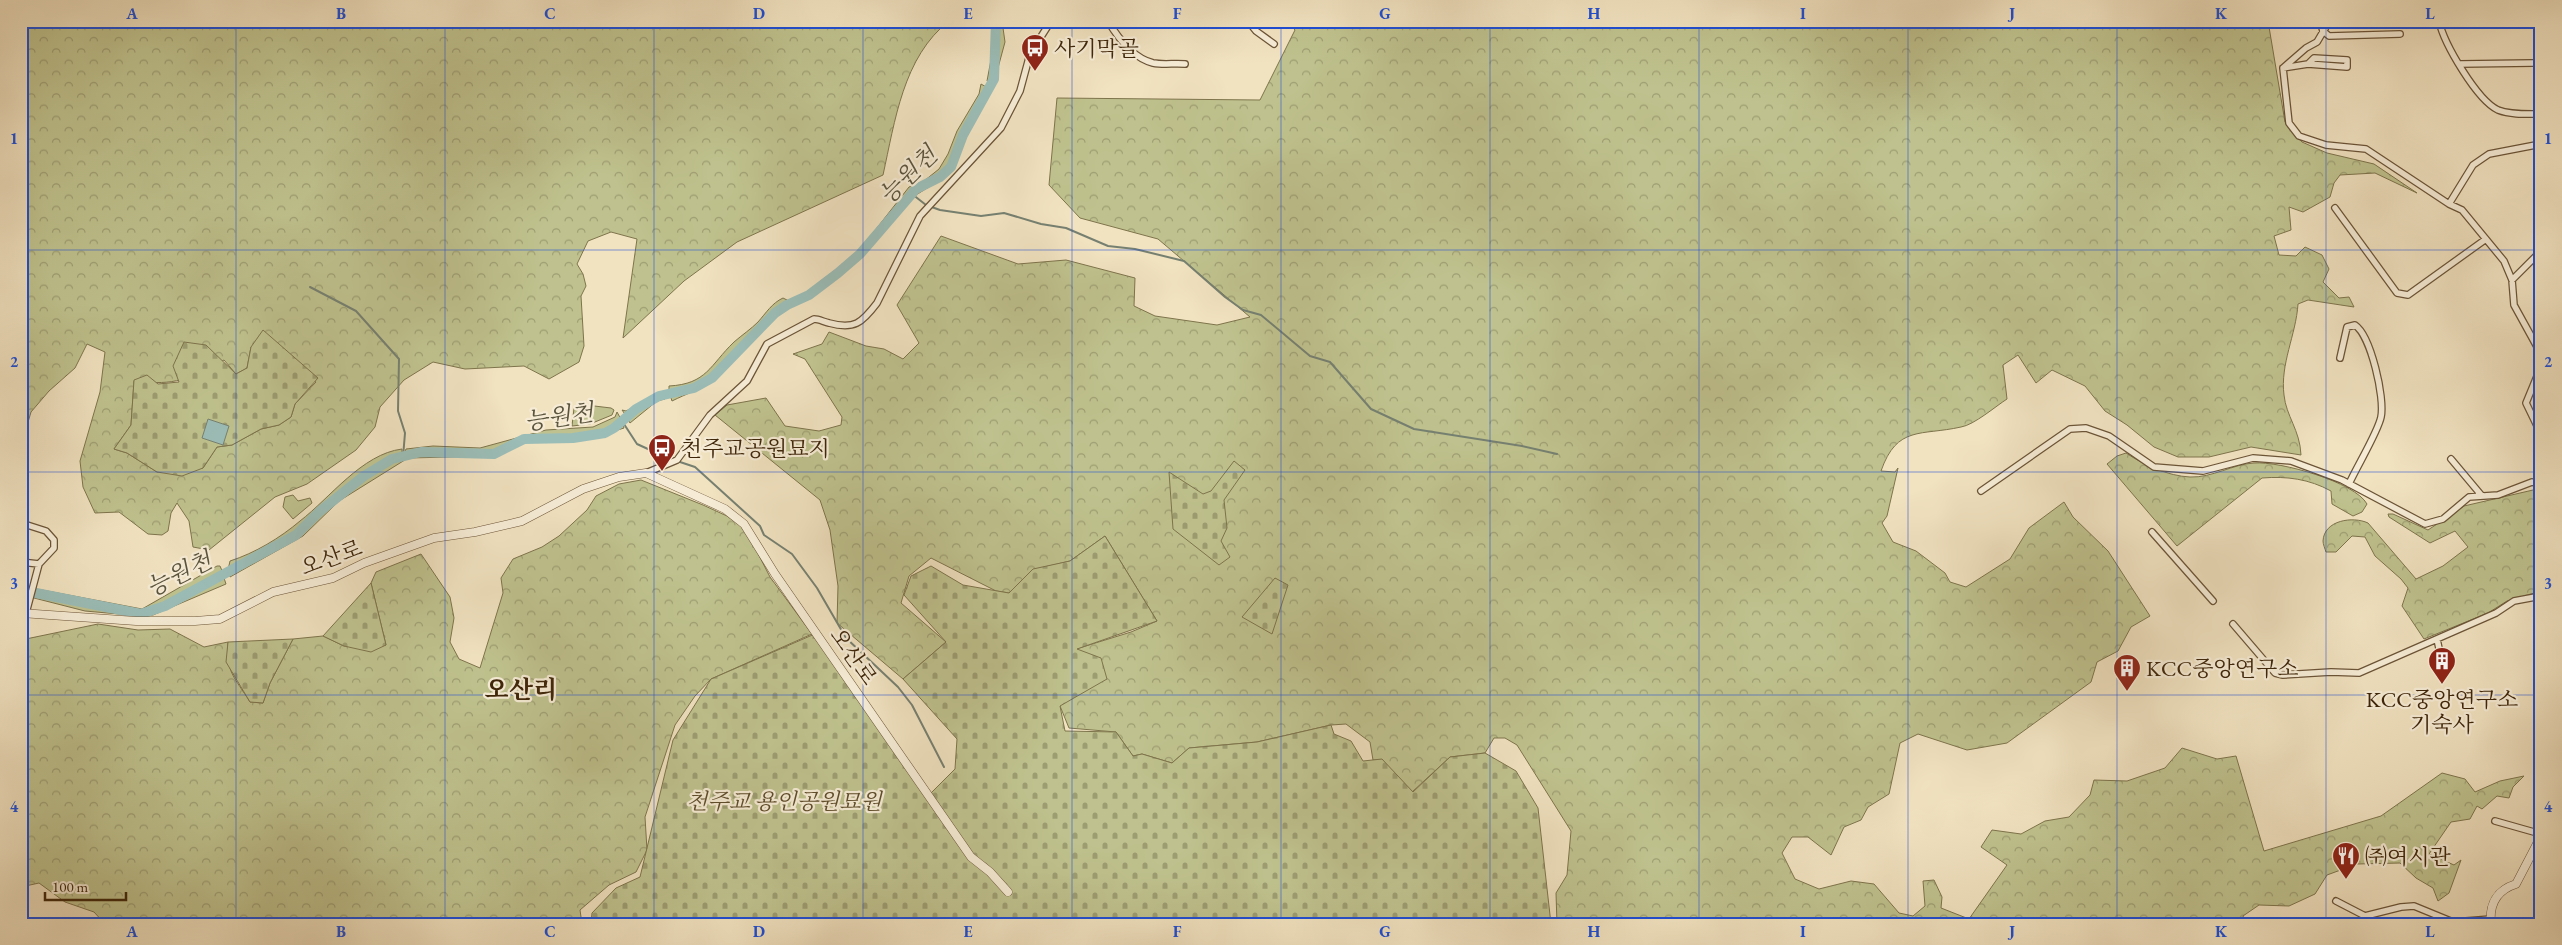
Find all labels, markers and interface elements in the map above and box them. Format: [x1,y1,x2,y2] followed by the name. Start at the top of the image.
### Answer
[125,3,138,24] text: A
[336,3,346,24] text: B
[544,3,556,24] text: C
[753,3,765,24] text: D
[963,3,973,24] text: E
[1173,3,1182,24] text: F
[1379,3,1391,24] text: G
[1588,3,1601,24] text: H
[1800,3,1806,24] text: I
[2007,3,2015,24] text: J
[2215,3,2228,24] text: K
[2425,3,2435,24] text: L
[1020,33,1050,72] bus stop icon: 사기막골
[1054,34,1139,63] place label: 사기막골
[10,128,18,149] text: 1
[2544,128,2552,149] text: 1
[872,138,945,210] water label: 능원천
[10,351,19,372] text: 2
[2544,351,2553,372] text: 2
[522,396,597,437] water label: 능원천
[647,433,677,472] bus stop icon: 천주교공원묘지
[681,434,830,463] place label: 천주교공원묘지
[296,533,366,582] street label: 오산로
[141,544,218,603] water label: 능원천
[10,573,18,594] text: 3
[2544,573,2552,594] text: 3
[823,622,884,691] street label: 오산로
[2427,646,2457,685] building icon: KCC중앙연구소 기숙사
[2112,653,2142,692] building icon: KCC중앙연구소
[2146,654,2298,683] place label: KCC중앙연구소
[485,673,557,705] district label: 오산리
[2366,685,2518,739] place label: KCC중앙연구소 기숙사
[686,787,884,816] park label: 천주교 용인공원묘원
[10,796,19,817] text: 4
[2544,796,2553,817] text: 4
[2331,841,2361,880] restaurant icon: ㈜여시관
[2365,842,2452,871] place label: ㈜여시관
[45,870,126,902] scale bar
[52,877,89,896] text: 100 m
[125,921,138,942] text: A
[336,921,346,942] text: B
[544,921,556,942] text: C
[753,921,765,942] text: D
[963,921,973,942] text: E
[1173,921,1182,942] text: F
[1379,921,1391,942] text: G
[1588,921,1601,942] text: H
[1800,921,1806,942] text: I
[2007,921,2015,942] text: J
[2215,921,2228,942] text: K
[2425,921,2435,942] text: L

